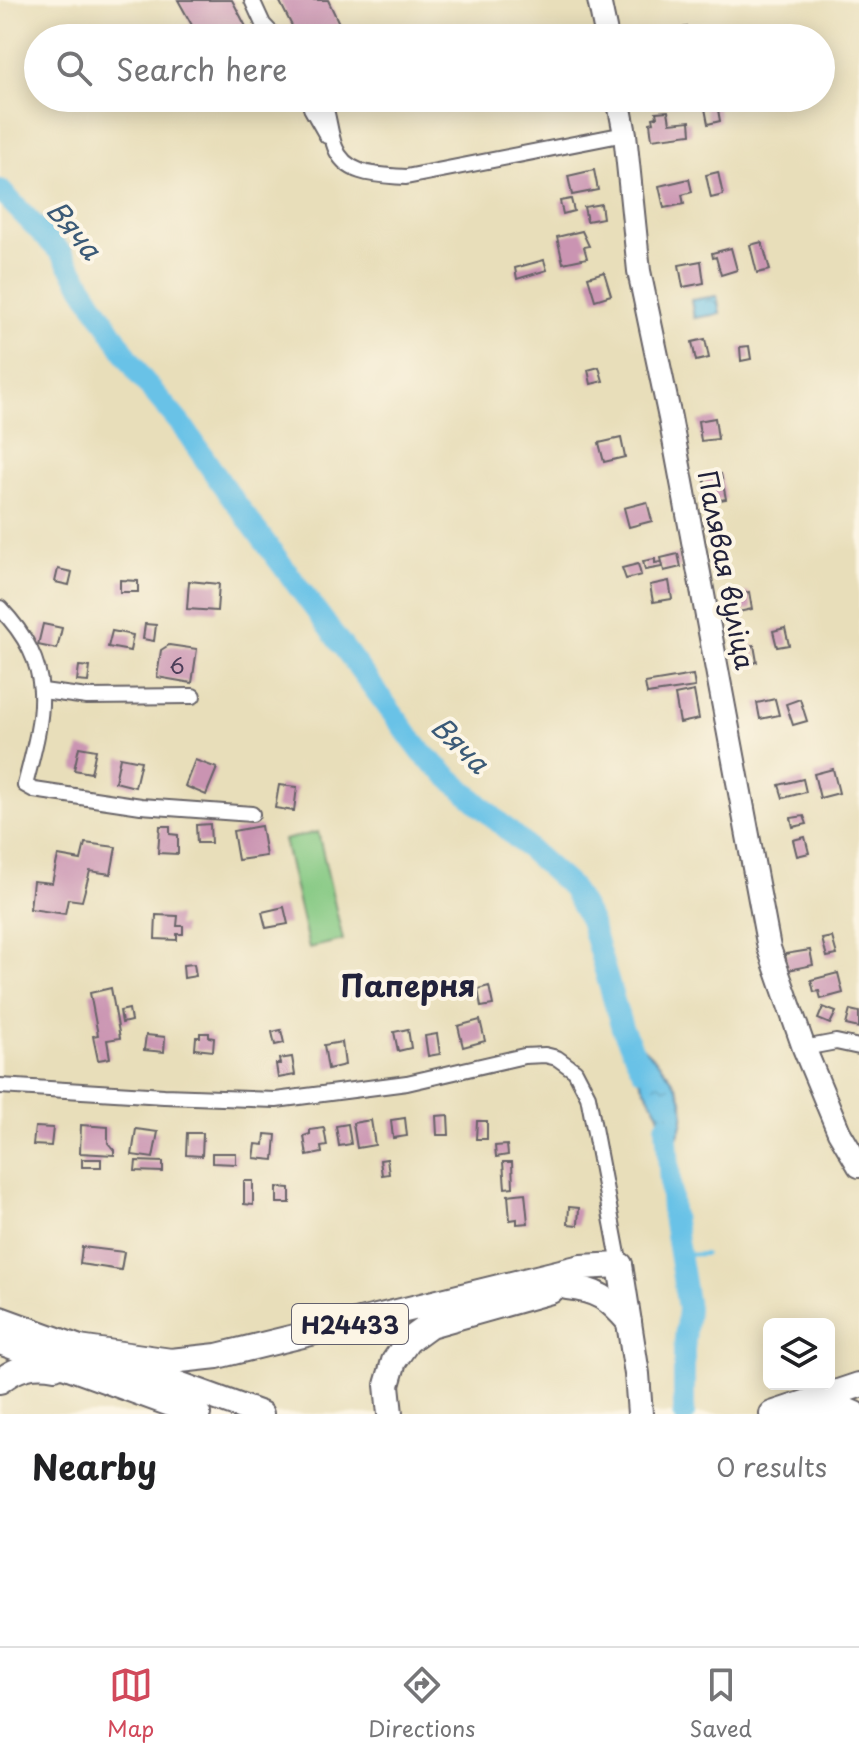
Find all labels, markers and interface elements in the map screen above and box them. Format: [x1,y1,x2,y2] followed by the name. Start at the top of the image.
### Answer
[24,24,835,112] search box
[52,46,96,90] icon: search
[116,46,288,91] text: Search here
[37,190,113,269] water label: Вяча
[689,467,765,673] street label: Палявая вуліца
[169,648,185,681] house number: 6
[422,705,500,783] water label: Вяча
[340,962,476,1007] district label: Паперня
[292,1304,408,1344] road number: Н24433
[763,1318,835,1390] map controls
[763,1318,835,1390] button: layers
[32,1440,157,1492] text: Nearby
[716,1447,827,1486] text: 0 results
[107,1663,154,1744] tab: Map
[368,1663,475,1744] tab: Directions
[689,1663,752,1744] tab: Saved

